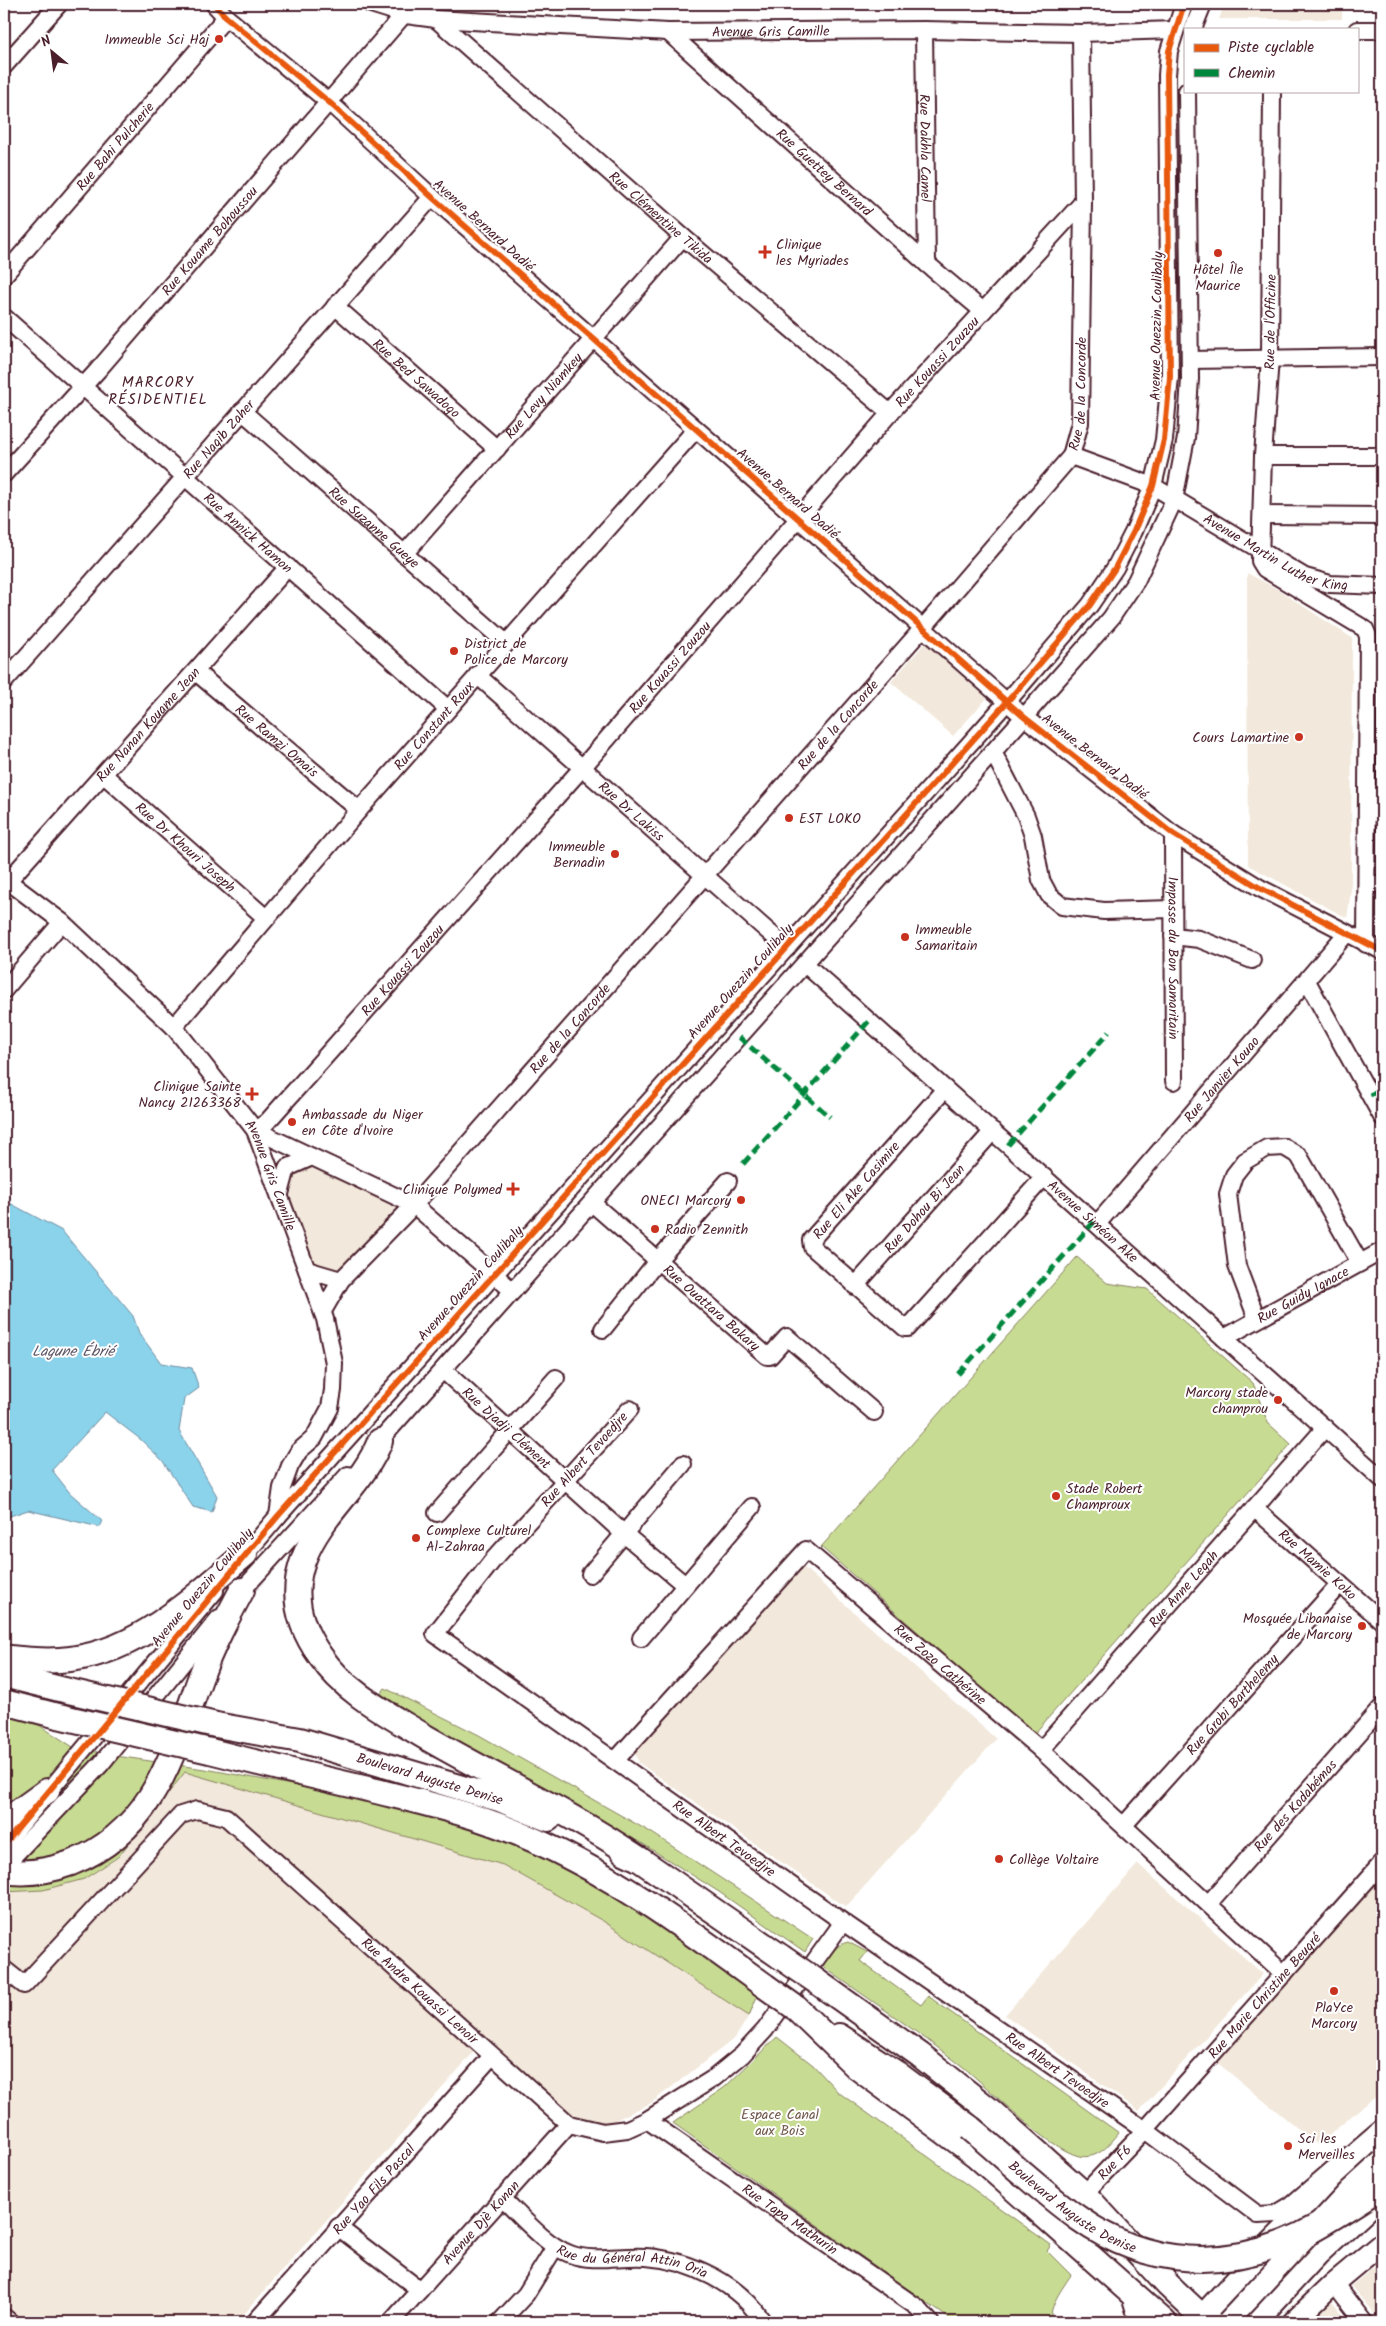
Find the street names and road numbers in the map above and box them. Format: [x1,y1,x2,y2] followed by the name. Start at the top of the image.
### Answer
[712,21,830,44] street label: Avenue Gris Camille
[913,94,936,203] street label: Rue Dakhla Camel
[71,97,161,196] street label: Rue Bahi Pulcherie
[770,124,878,223] street label: Rue Guettey Bernard
[603,166,717,270] street label: Rue Clémentine Tikida
[428,174,540,278] street label: Avenue Bernard Dadié
[157,181,264,301] street label: Rue Kouame Bohoussou
[1145,251,1169,401] street label: Avenue Ouezzin Coulibaly
[1259,273,1283,370] street label: Rue de l'Officine
[890,312,985,413] street label: Rue Kouassi Zouzou
[367,334,465,424] street label: Rue Bed Sawadogo
[1063,336,1093,453] street label: Rue de la Concorde
[500,348,589,444] street label: Rue Levy Niamkey
[178,394,261,484] street label: Rue Nagib Zaher
[731,443,844,545] street label: Avenue Bernard Dadié
[323,482,425,575] street label: Rue Suzanne Gueye
[198,488,297,579] street label: Rue Annick Hamon
[1199,508,1348,597] street label: Avenue Martin Luther King
[624,616,717,719] street label: Rue Kouassi Zouzou
[91,662,206,787] street label: Rue Nanan Kouame Jean
[792,675,885,775] street label: Rue de la Concorde
[389,676,481,776] street label: Rue Constant Roux
[230,699,323,783] street label: Rue Ramzi Omais
[1036,708,1153,806] street label: Avenue Bernard Dadié
[593,776,669,847] street label: Rue Dr Lakiss
[130,797,240,898] street label: Rue Dr Khouri Joseph
[1161,876,1184,1040] street label: Impasse du Bon Samaritain
[356,919,450,1021] street label: Rue Kouassi Zouzou
[683,919,799,1045] street label: Avenue Ouezzin Coulibaly
[525,978,617,1079] street label: Rue de la Concorde
[1179,1032,1266,1128] street label: Rue Janvier Kouao
[239,1115,302,1235] street label: Avenue Gris Camille
[808,1136,906,1245] street label: Rue Eli Ake Casimire
[879,1159,971,1259] street label: Rue Dohou Bi Jean
[1042,1175,1143,1269] street label: Avenue Siméon Ake
[413,1221,529,1347] street label: Avenue Ouezzin Coulibaly
[658,1260,765,1357] street label: Rue Ouattara Bakary
[1253,1261,1354,1330] street label: Rue Guidy Ignace
[456,1382,556,1475] street label: Rue Djadji Clément
[536,1406,634,1512] street label: Rue Albert Tevoedjre
[146,1523,259,1652] street label: Avenue Ouezzin Coulibaly
[1273,1524,1361,1606] street label: Rue Mamie Koko
[1144,1546,1224,1633] street label: Rue Anne Legah
[888,1619,991,1711] street label: Rue Zozo Cathérine
[1181,1649,1285,1761] street label: Rue Grobi Barthelemy
[354,1747,507,1812] street label: Boulevard Auguste Denise
[1249,1755,1343,1857] street label: Rue des Kodabémas
[667,1795,780,1884] street label: Rue Albert Tevoedjre
[1203,1928,1327,2064] street label: Rue Marie Christine Beugré
[356,1933,484,2051] street label: Rue Andre Kouassi Lenoir
[1001,2027,1114,2115] street label: Rue Albert Tevoedjre
[328,2139,421,2240] street label: Rue Yao Fils Pascal
[1093,2140,1138,2186] street label: Rue F6
[1003,2156,1140,2260] street label: Boulevard Auguste Denise
[437,2176,525,2270] street label: Avenue Djè Konan
[737,2179,842,2261] street label: Rue Tapa Mathurin
[552,2239,711,2285] street label: Rue du Général Attin Oria

